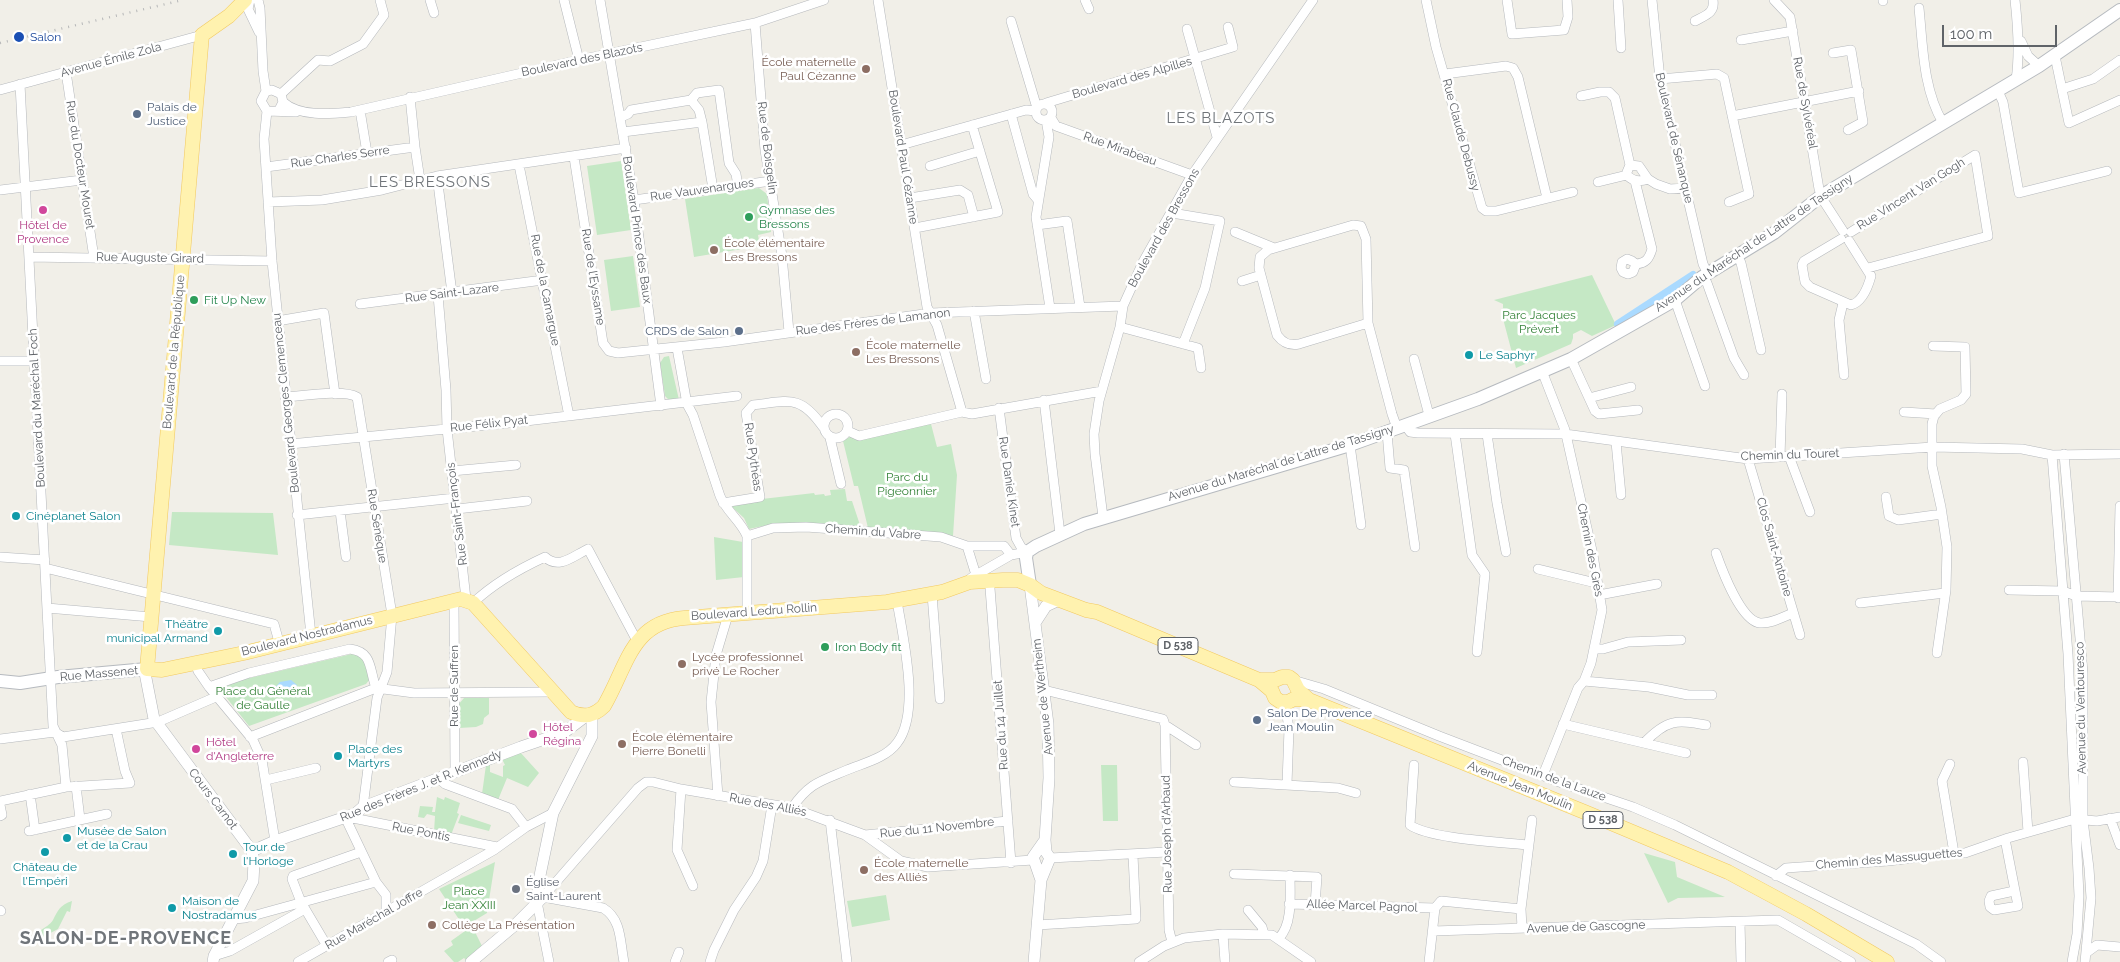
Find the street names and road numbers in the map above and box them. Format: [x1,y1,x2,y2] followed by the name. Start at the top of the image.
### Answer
[59,40,163,80] street label: Avenue Émile Zola
[520,40,644,80] street label: Boulevard des Blazots
[1070,54,1194,102] street label: Boulevard des Alpilles
[1790,56,1820,150] street label: Rue de Sylvéréal
[1652,71,1696,205] street label: Boulevard de Sénanque
[1439,77,1483,193] street label: Rue Claude Debussy
[885,89,921,225] street label: Boulevard Paul Cézanne
[63,100,97,230] street label: Rue du Docteur Mouret
[754,101,780,195] street label: Rue de Boisgelin
[1081,129,1159,169] street label: Rue Mirabeau
[290,143,390,171] street label: Rue Charles Serre
[620,155,654,305] street label: Boulevard Prince des Baux
[1854,155,1968,233] street label: Rue Vincent Van Gogh
[1125,166,1203,290] street label: Boulevard des Bressons
[1652,171,1856,315] street label: Avenue du Maréchal de Lattre de Tassigny
[649,176,755,204] street label: Rue Vauvenargues
[578,228,608,326] street label: Rue de l'Eyssame
[527,233,563,347] street label: Rue de la Camargue
[96,250,204,266] street label: Rue Auguste Girard
[160,275,188,429] street label: Boulevard de la République
[404,280,500,306] street label: Rue Saint-Lazare
[795,305,951,339] street label: Rue des Frères de Lamanon
[269,312,303,494] street label: Boulevard Georges Clemenceau
[26,328,48,488] street label: Boulevard du Maréchal Foch
[449,413,529,435] street label: Rue Félix Pyat
[741,422,765,492] street label: Rue Pythéas
[1166,422,1396,504] street label: Avenue du Maréchal de Lattre de Tassigny
[996,436,1022,528] street label: Rue Daniel Kinet
[1740,446,1840,464] street label: Chemin du Touret
[444,462,470,566] street label: Rue Saint-François
[364,488,390,564] street label: Rue Sénèque
[1753,496,1795,598] street label: Clos Saint-Antoine
[1574,502,1606,598] street label: Chemin des Grès
[825,521,921,543] street label: Chemin du Vabre
[690,600,818,624] street label: Boulevard Ledru Rollin
[240,613,374,659] street label: Boulevard Nostradamus
[1158,637,1198,654] road number: D 538
[1030,638,1056,756] street label: Avenue de Wertheim
[2073,641,2089,775] street label: Avenue du Ventouresco
[447,645,461,727] street label: Rue de Suffren
[59,663,139,685] street label: Rue Massenet
[991,679,1011,771] street label: Rue du 14 Juillet
[338,747,504,825] street label: Rue des Frères J. et R. Kennedy
[1500,753,1608,805] street label: Chemin de la Lauze
[1465,758,1575,814] street label: Avenue Jean Moulin
[185,766,241,832] street label: Cours Carnot
[1159,775,1175,893] street label: Rue Joseph d'Arbaud
[728,790,808,820] street label: Rue des Alliés
[1583,812,1623,828] road number: D 538
[879,815,995,841] street label: Rue du 11 Novembre
[391,819,451,845] street label: Rue Pontis
[1815,845,1963,873] street label: Chemin des Massuguettes
[323,885,425,953] street label: Rue Maréchal Joffre
[1306,897,1418,915] street label: Allée Marcel Pagnol
[1526,918,1646,936] street label: Avenue de Gascogne

